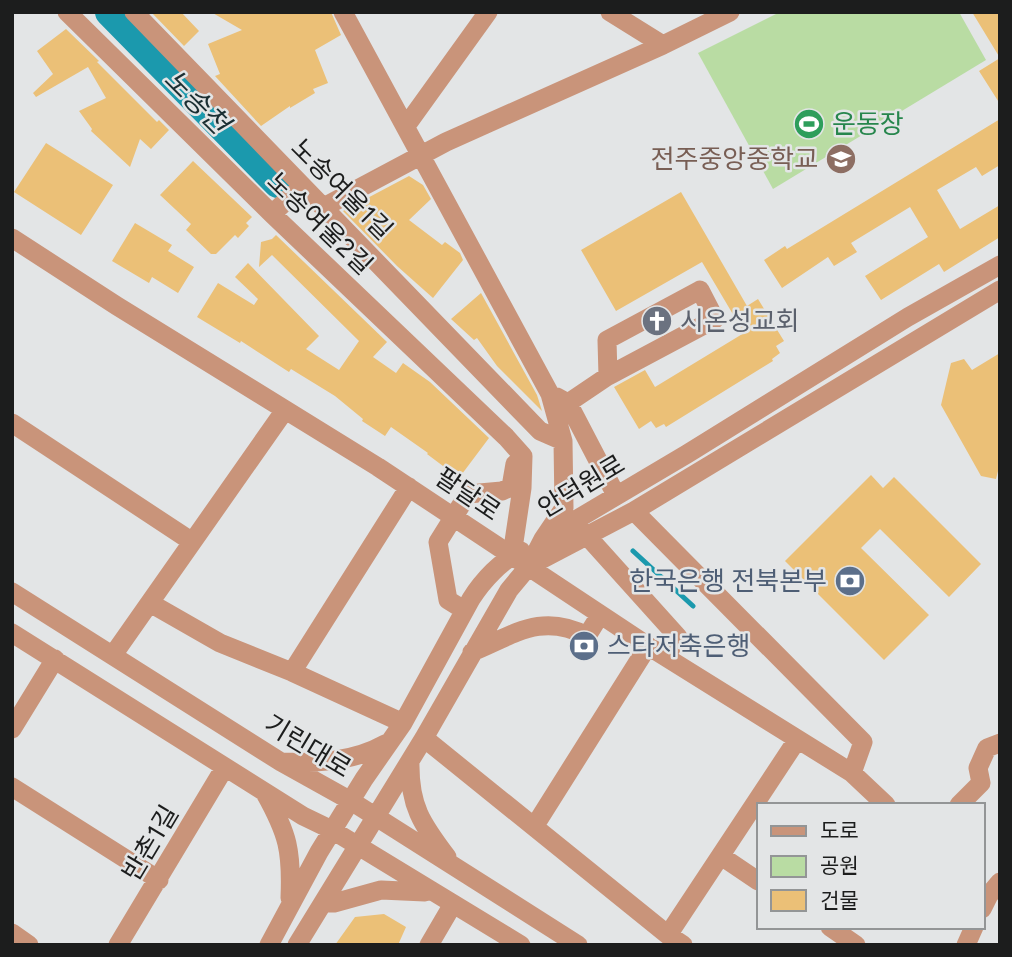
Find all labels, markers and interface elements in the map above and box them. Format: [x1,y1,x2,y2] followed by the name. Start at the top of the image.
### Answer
[158,62,239,143] water label: 노송천
[792,107,826,141] sports icon: 운동장
[832,108,904,140] place label: 운동장
[285,132,399,246] street label: 노송여울1길
[824,142,858,176] school or university icon: 전주중앙중학교
[651,143,818,175] place label: 전주중앙중학교
[261,165,379,281] street label: 노송여울2길
[640,304,674,338] church icon: 시온성교회
[680,305,800,337] place label: 시온성교회
[532,448,630,524] street label: 안덕원로
[429,461,507,527] street label: 팔달로
[833,564,867,598] bank icon: 한국은행 전북본부
[629,565,827,597] place label: 한국은행 전북본부
[567,629,601,663] bank icon: 스타저축은행
[607,630,751,662] place label: 스타저축은행
[259,708,357,784] street label: 기린대로
[115,799,185,887] street label: 반촌1길
[757,803,984,929] legend
[820,818,859,843] text: 도로
[820,853,859,878] text: 공원
[820,888,859,913] text: 건물

